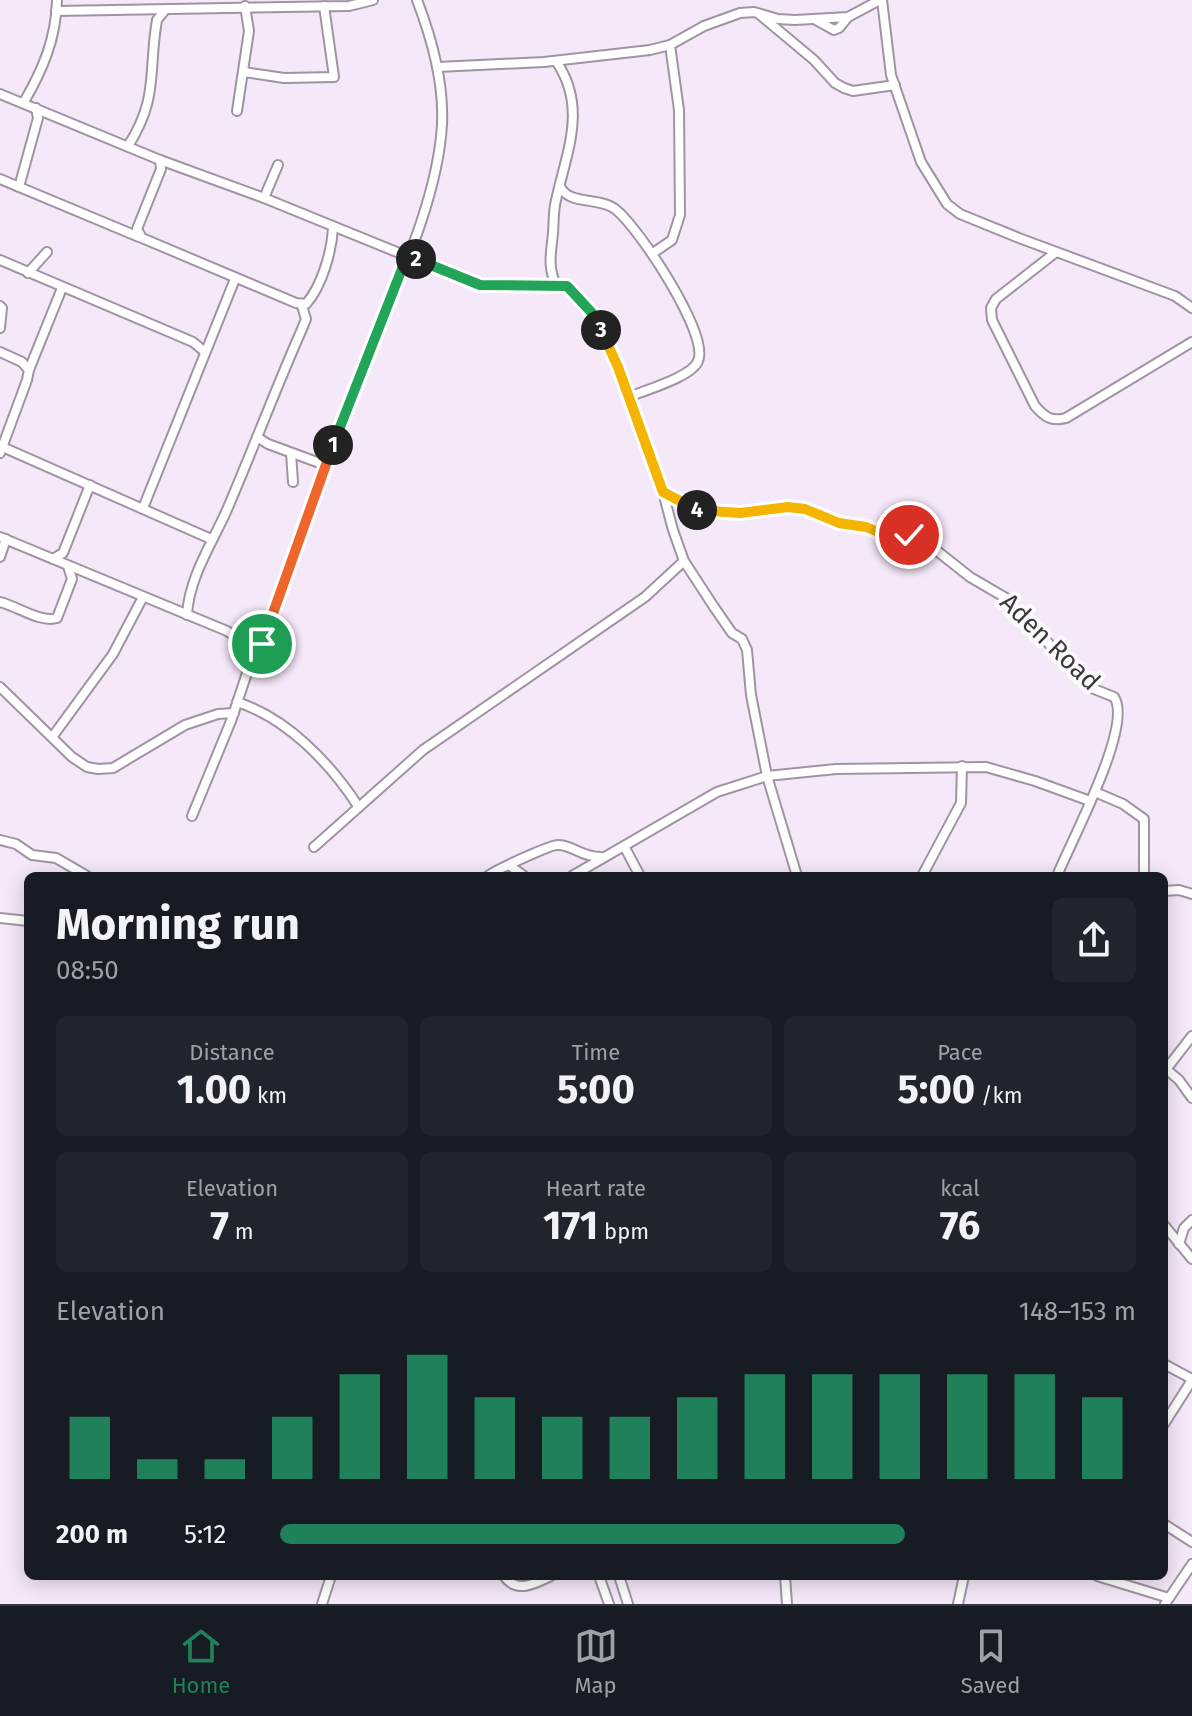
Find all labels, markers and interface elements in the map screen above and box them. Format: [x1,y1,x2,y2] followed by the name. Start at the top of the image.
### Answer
[396,239,436,279] pin: 2
[410,245,422,272] text: 2
[581,310,621,350] pin: 3
[595,316,607,343] text: 3
[313,425,353,465] pin: 1
[328,431,338,458] text: 1
[677,490,717,530] pin: 4
[691,496,703,523] text: 4
[875,501,943,569] pin
[887,513,931,557] icon: check
[994,587,1106,697] street label: Aden Road
[228,610,296,678] pin
[240,622,284,666] icon: arrive
[56,898,300,951] text: Morning run
[1052,898,1136,982] button: share
[56,955,119,986] text: 08:50
[189,1039,275,1066] text: Distance
[572,1039,620,1066] text: Time
[937,1039,983,1066] text: Pace
[177,1066,251,1114] text: 1.00
[557,1066,635,1114] text: 5:00
[897,1066,975,1114] text: 5:00
[251,1082,287,1109] text: km
[975,1082,1023,1109] text: /km
[186,1175,278,1202] text: Elevation
[546,1175,646,1202] text: Heart rate
[940,1175,980,1202] text: kcal
[210,1202,229,1250] text: 7
[543,1202,598,1250] text: 171
[940,1202,980,1250] text: 76
[229,1218,254,1245] text: m
[598,1218,649,1245] text: bpm
[56,1296,165,1327] text: Elevation
[1019,1296,1136,1327] text: 148–153 m
[56,1519,128,1550] text: 200 m
[184,1519,226,1550] text: 5:12
[172,1624,230,1699] tab: Home
[574,1624,618,1699] tab: Map
[961,1624,1020,1699] tab: Saved

